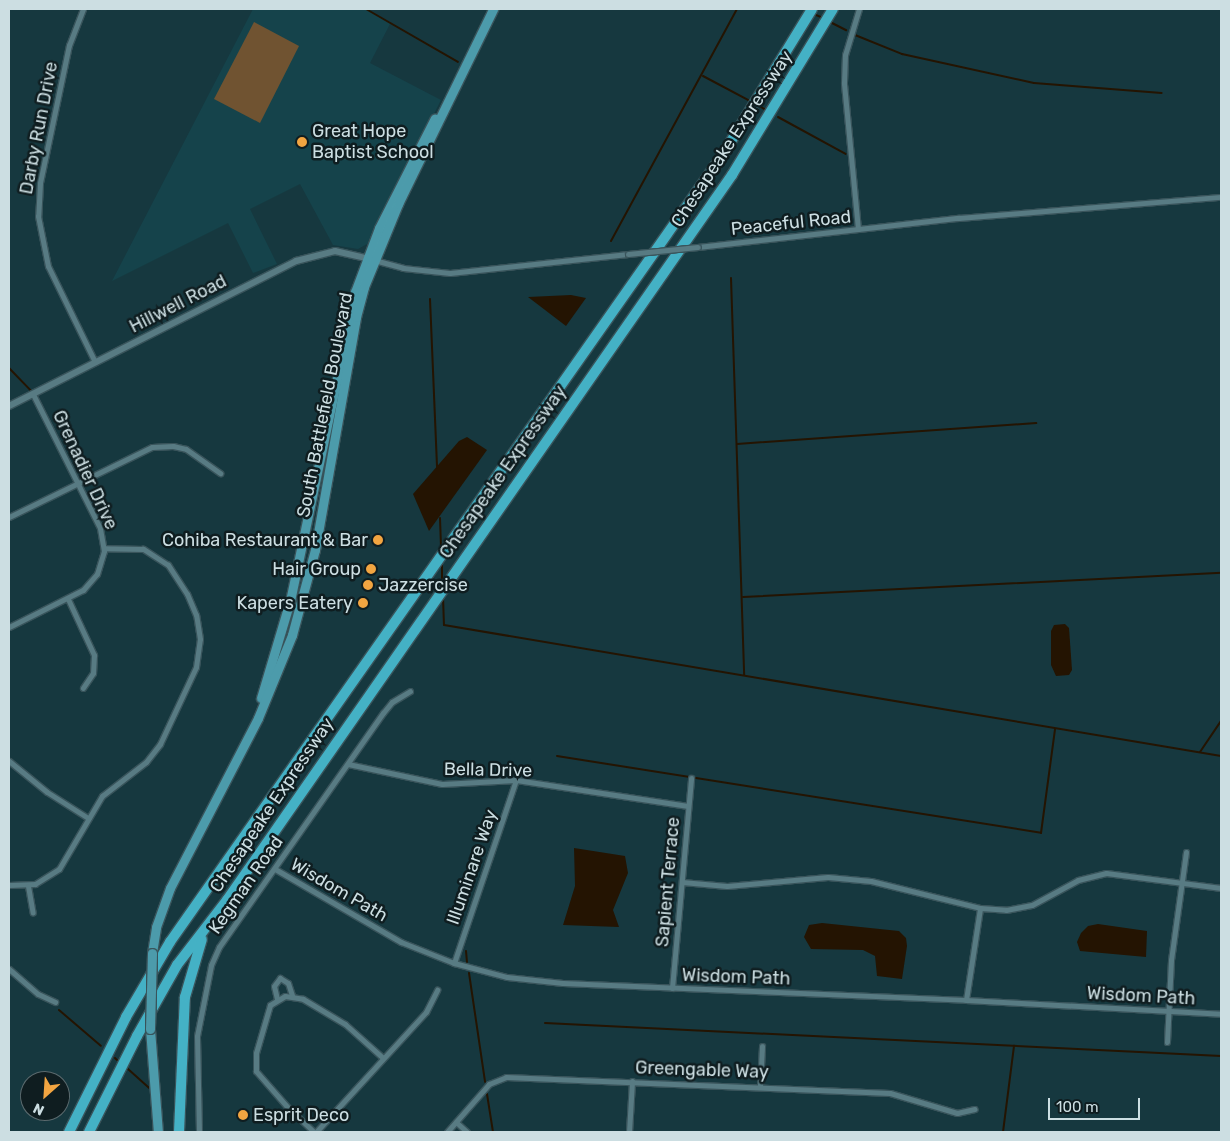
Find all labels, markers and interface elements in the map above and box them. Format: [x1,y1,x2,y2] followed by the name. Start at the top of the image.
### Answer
[667,47,797,231] street label: Chesapeake Expressway
[16,60,62,196] street label: Darby Run Drive
[312,121,434,163] place label: Great Hope Baptist School
[296,136,308,148] marker: Great Hope Baptist School
[730,206,852,240] street label: Peaceful Road
[126,270,230,338] street label: Hillwell Road
[293,291,357,519] street label: South Battlefield Boulevard
[435,381,571,563] street label: Chesapeake Expressway
[48,407,122,533] street label: Grenadier Drive
[162,529,368,551] place label: Cohiba Restaurant & Bar
[372,534,384,546] marker: Cohiba Restaurant & Bar
[272,558,361,580] place label: Hair Group
[365,563,377,575] marker: Hair Group
[378,574,468,596] place label: Jazzercise
[362,579,374,591] marker: Jazzercise
[236,592,353,614] place label: Kapers Eatery
[357,597,369,609] marker: Kapers Eatery
[205,713,339,897] street label: Chesapeake Expressway
[444,758,532,782] street label: Bella Drive
[442,806,502,928] street label: Illuminare Way
[652,816,684,948] street label: Sapient Terrace
[204,832,288,938] street label: Kegman Road
[287,853,391,927] street label: Wisdom Path
[681,964,791,990] street label: Wisdom Path
[1086,982,1196,1010] street label: Wisdom Path
[635,1057,769,1083] street label: Greengable Way
[20,1071,70,1121] north arrow
[1050,1088,1142,1120] scale bar
[1056,1098,1098,1116] text: 100 m
[30,1099,47,1119] text: N
[253,1104,349,1126] place label: Esprit Deco
[237,1109,249,1121] marker: Esprit Deco

